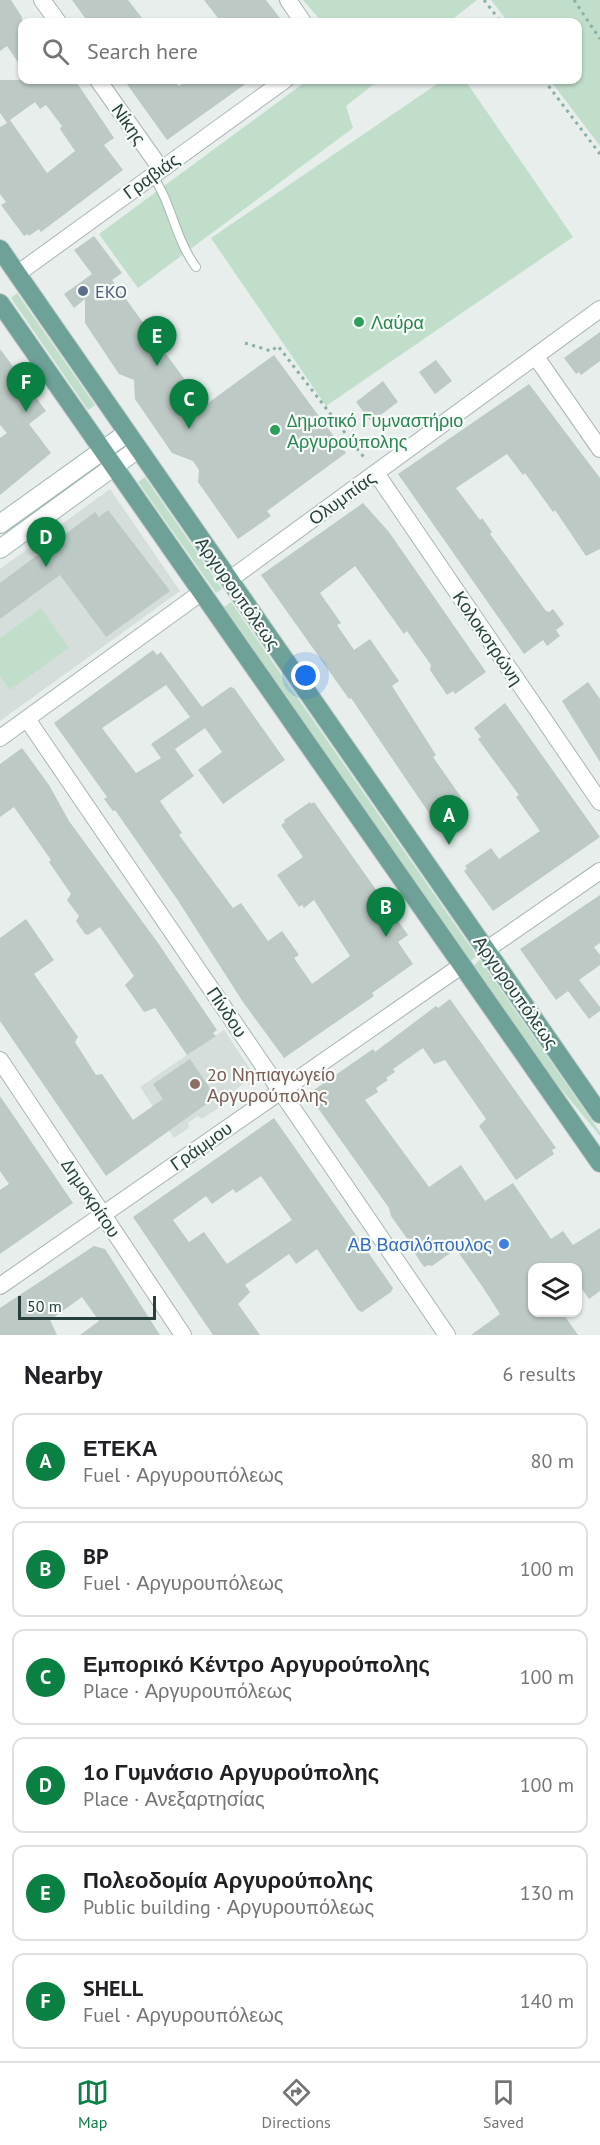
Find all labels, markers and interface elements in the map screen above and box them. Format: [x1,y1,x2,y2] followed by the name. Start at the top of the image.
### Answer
[18,18,582,84] search box
[39,35,72,68] icon: search
[87,37,198,65] text: Search here
[107,99,151,149] street label: Νίκης
[118,148,184,204] street label: Γραβιάς
[95,280,127,303] place label: EKO
[76,284,90,298] marker: EKO
[371,311,424,334] place label: Λαύρα
[352,315,366,329] marker: Λαύρα
[138,316,176,366] pin: E
[6,362,46,412] pin: F
[170,380,208,429] pin: C
[287,409,463,453] place label: Δημοτικό Γυμναστήριο Αργυρούπολης
[268,423,282,437] marker: Δημοτικό Γυμναστήριο Αργυρούπολης
[304,466,380,530] street label: Ολυμπίας
[26,518,66,567] pin: D
[191,532,286,654] street label: Αργυρουπόλεως
[448,586,528,690] street label: Κολοκοτρώνη
[291,661,320,690] your location
[430,796,468,845] pin: A
[366,888,406,937] pin: B
[469,931,564,1053] street label: Αργυρουπόλεως
[202,982,252,1042] street label: Πίνδου
[207,1063,335,1107] place label: 2ο Νηπιαγωγείο Αργυρούπολης
[188,1077,202,1091] marker: 2ο Νηπιαγωγείο Αργυρούπολης
[166,1116,236,1176] street label: Γράμμου
[56,1154,126,1242] street label: Δημοκρίτου
[348,1233,492,1256] place label: ΑΒ Βασιλόπουλος
[497,1237,511,1251] marker: ΑΒ Βασιλόπουλος
[528,1263,582,1317] map controls
[528,1263,582,1317] button: layers
[18,1293,156,1320] scale bar
[27,1296,62,1316] text: 50 m
[24,1358,102,1391] text: Nearby
[503,1361,576,1387] text: 6 results
[83,1434,158,1462] text: ΕΤΕΚΑ
[39,1448,52,1474] text: A
[531,1448,574,1474] text: 80 m
[83,1462,283,1488] text: Fuel · Αργυρουπόλεως
[83,1542,109,1570] text: BP
[40,1556,51,1582] text: B
[520,1556,574,1582] text: 100 m
[83,1570,283,1596] text: Fuel · Αργυρουπόλεως
[83,1650,430,1678] text: Εμπορικό Κέντρο Αργυρούπολης
[40,1664,51,1690] text: C
[520,1664,574,1690] text: 100 m
[83,1678,292,1704] text: Place · Αργυρουπόλεως
[83,1758,379,1786] text: 1ο Γυμνάσιο Αργυρούπολης
[39,1772,52,1798] text: D
[520,1772,574,1798] text: 100 m
[83,1786,265,1812] text: Place · Ανεξαρτησίας
[83,1866,373,1894] text: Πολεοδομία Αργυρούπολης
[40,1880,51,1906] text: E
[520,1880,574,1906] text: 130 m
[83,1894,374,1920] text: Public building · Αργυρουπόλεως
[83,1974,143,2002] text: SHELL
[40,1988,51,2014] text: F
[520,1988,574,2014] text: 140 m
[83,2002,283,2028] text: Fuel · Αργυρουπόλεως
[76,2076,109,2132] tab: Map
[262,2076,331,2132] tab: Directions
[483,2076,524,2132] tab: Saved

